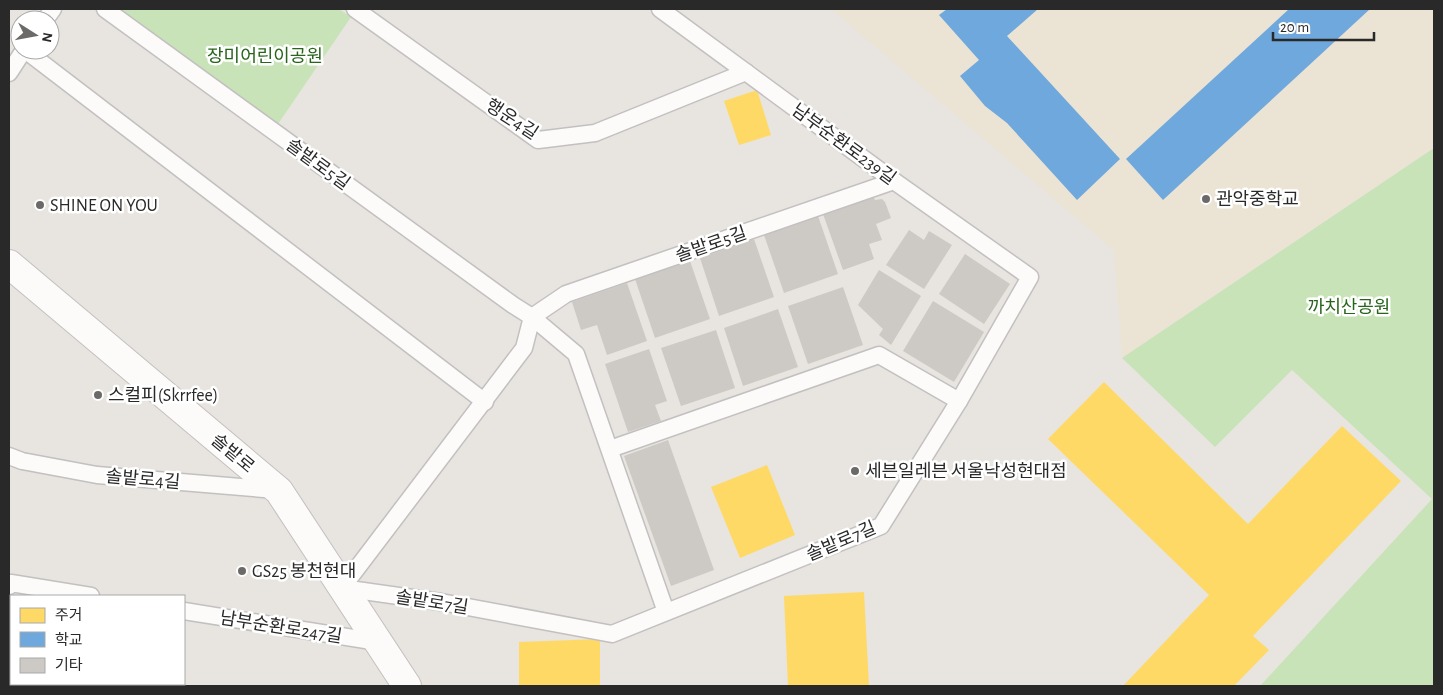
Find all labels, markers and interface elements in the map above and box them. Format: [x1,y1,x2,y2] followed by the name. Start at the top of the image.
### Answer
[10,10,60,60] north arrow
[1273,10,1374,42] scale bar
[1280,20,1309,35] text: 20 m
[39,31,55,43] text: N
[207,46,323,66] park label: 장미어린이공원
[482,96,541,143] street label: 행운4길
[788,100,900,188] street label: 남부순환로239길
[282,135,353,194] street label: 솔밭로5길
[1216,189,1299,209] place label: 관악중학교
[1200,193,1212,205] marker: 관악중학교
[50,197,158,215] place label: SHINE ON YOU
[34,199,46,211] marker: SHINE ON YOU
[673,223,749,265] street label: 솔밭로5길
[1308,297,1390,317] park label: 까치산공원
[108,385,218,405] place label: 스컬피(Skrrfee)
[92,389,104,401] marker: 스컬피(Skrrfee)
[208,430,258,477] street label: 솔밭로
[865,461,1067,481] place label: 세븐일레븐 서울낙성현대점
[849,465,861,477] marker: 세븐일레븐 서울낙성현대점
[105,467,181,492] street label: 솔밭로4길
[804,518,879,565] street label: 솔밭로7길
[252,562,356,581] place label: GS25 봉천현대
[236,565,248,577] marker: GS25 봉천현대
[394,587,470,618] street label: 솔밭로7길
[10,595,185,685] legend
[55,607,83,623] text: 주거
[218,607,344,647] street label: 남부순환로247길
[55,631,83,648] text: 학교
[55,657,83,673] text: 기타

